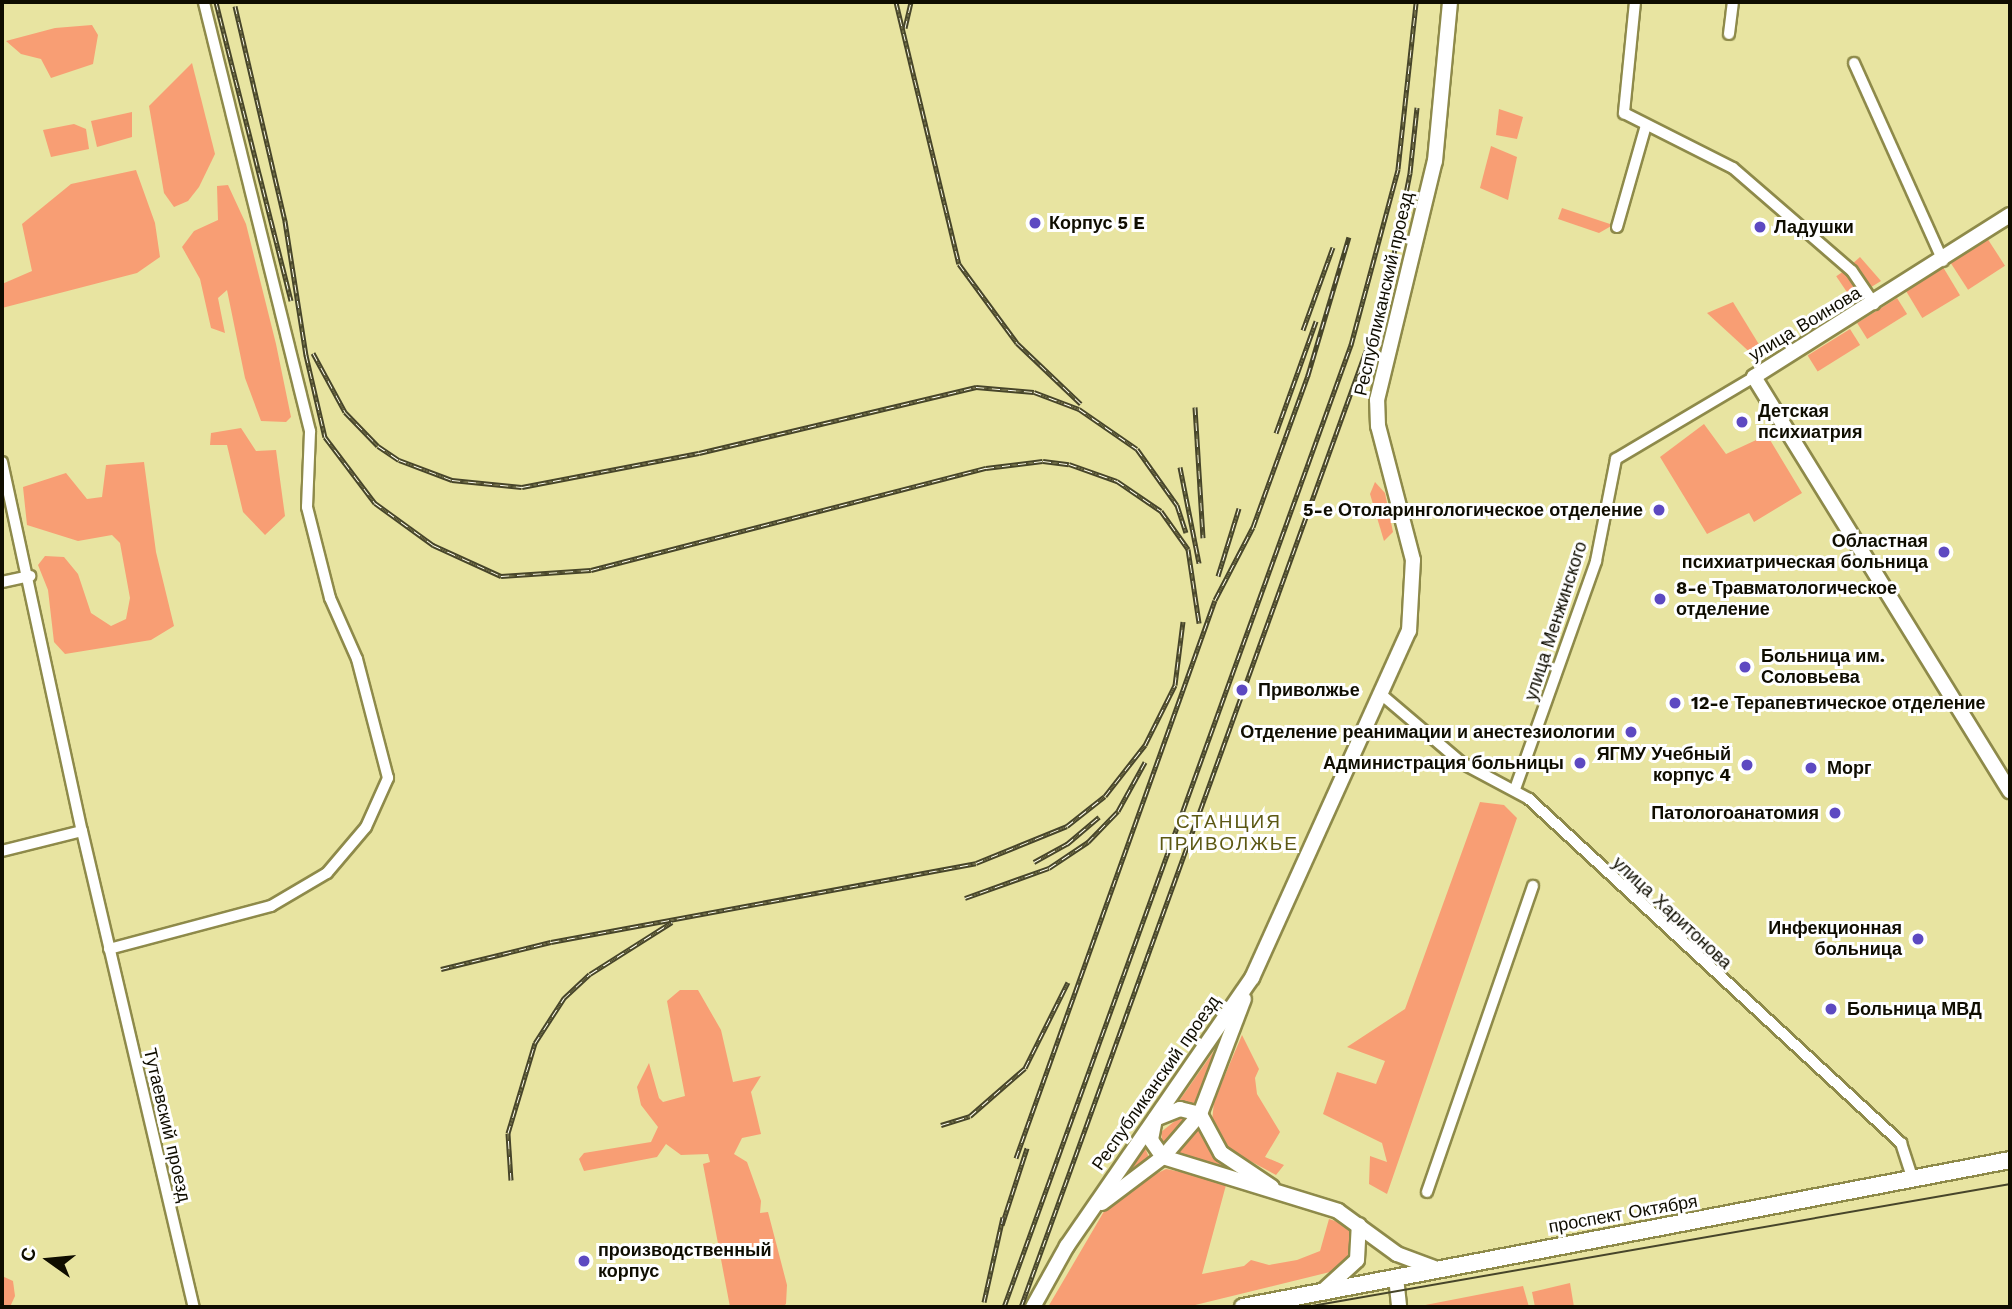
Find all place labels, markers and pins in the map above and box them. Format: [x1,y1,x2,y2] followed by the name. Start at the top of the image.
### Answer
[1049,212,1145,234] place label: Корпус 5 E
[1027,215,1043,231] marker: Корпус 5 E
[1774,216,1854,238] place label: Ладушки
[1752,219,1768,235] marker: Ладушки
[1758,401,1862,444] place label: Детская психиатрия
[1732,412,1752,432] marker: Детская психиатрия
[1303,499,1643,521] place label: 5-е Отоларингологическое отделение
[1649,500,1669,520] marker: 5-е Отоларингологическое отделение
[1682,531,1928,574] place label: Областная психиатрическая больница
[1934,542,1954,562] marker: Областная психиатрическая больница
[1676,578,1897,620] place label: 8-е Травматологическое отделение
[1650,589,1670,609] marker: 8-е Травматологическое отделение
[1761,646,1885,688] place label: Больница им. Соловьева
[1735,657,1755,677] marker: Больница им. Соловьева
[1258,679,1360,701] place label: Приволжье
[1232,680,1252,700] marker: Приволжье
[1691,692,1986,714] place label: 12-е Терапевтическое отделение
[1665,693,1685,713] marker: 12-е Терапевтическое отделение
[1240,721,1615,743] place label: Отделение реанимации и анестезиологии
[1621,722,1641,742] marker: Отделение реанимации и анестезиологии
[1597,744,1731,786] place label: ЯГМУ Учебный корпус 4
[1323,752,1564,774] place label: Администрация больницы
[1570,753,1590,773] marker: Администрация больницы
[1737,755,1757,775] marker: ЯГМУ Учебный корпус 4
[1827,757,1871,779] place label: Морг
[1801,758,1821,778] marker: Морг
[1651,802,1819,824] place label: Патологоанатомия
[1825,803,1845,823] marker: Патологоанатомия
[1768,918,1902,960] place label: Инфекционная больница
[1908,929,1928,949] marker: Инфекционная больница
[1847,998,1982,1020] place label: Больница МВД
[1821,999,1841,1019] marker: Больница МВД
[598,1240,771,1282] place label: производственный корпус
[576,1253,592,1269] marker: производственный корпус

